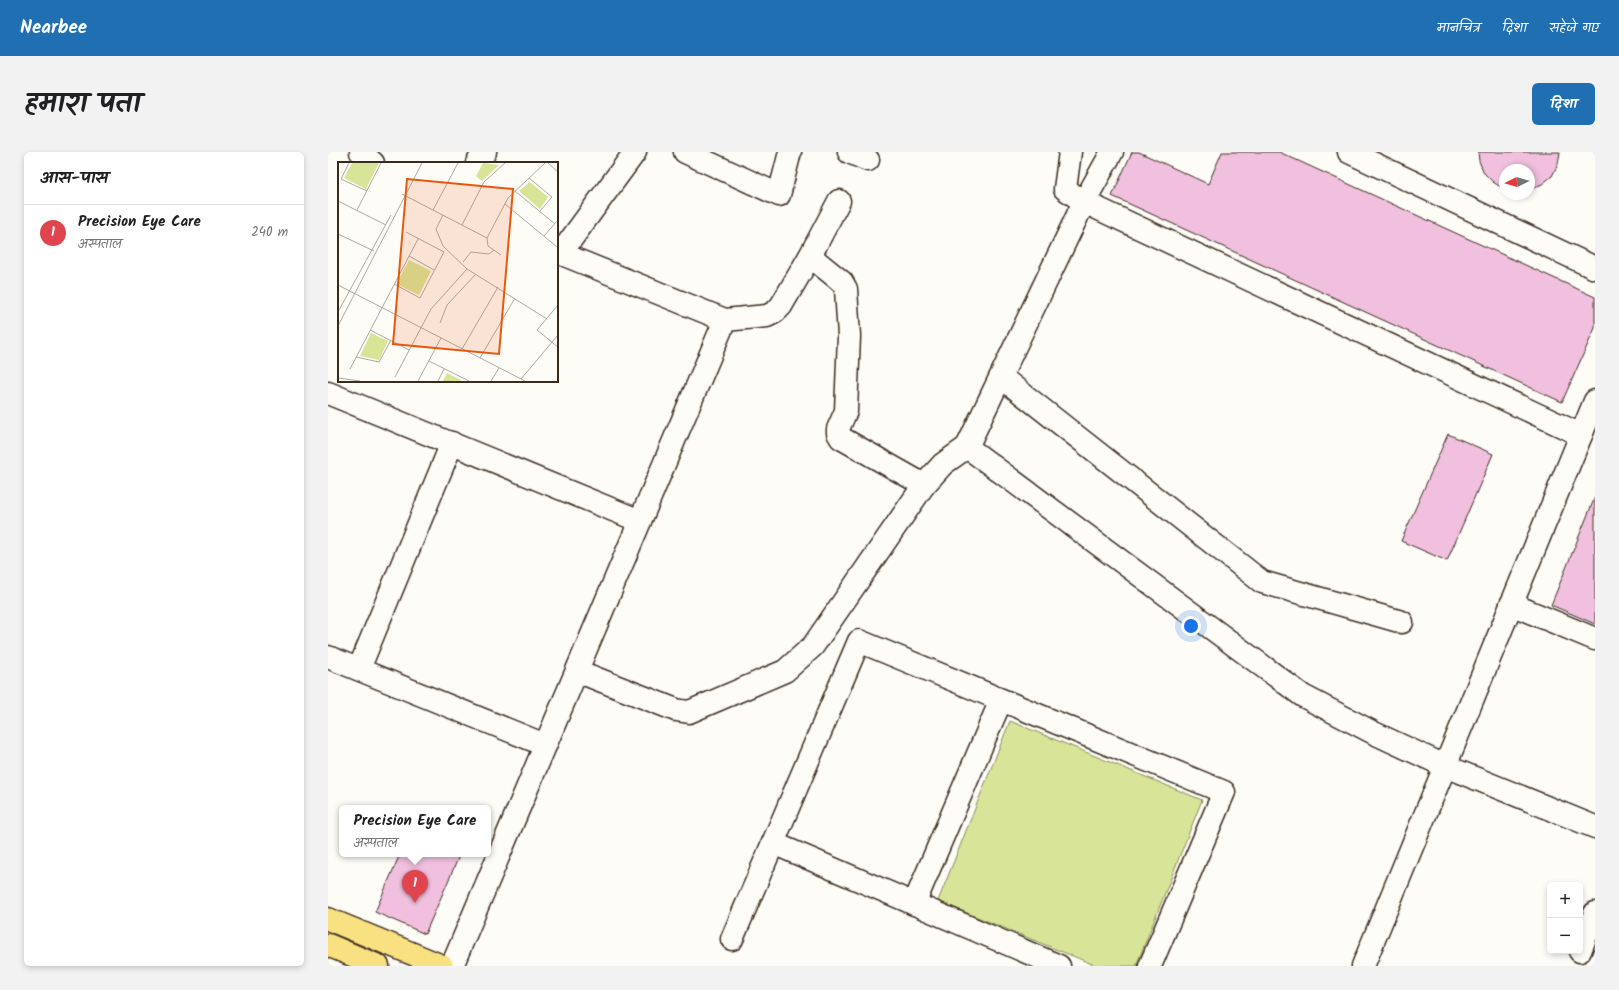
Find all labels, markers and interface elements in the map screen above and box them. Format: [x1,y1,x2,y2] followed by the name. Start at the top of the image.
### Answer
[20,13,87,43] text: Nearbee
[1437,17,1480,39] text: मानचित्र
[1502,17,1527,39] text: दिशा
[1549,17,1599,39] text: सहेजे गए
[24,82,141,127] text: हमारा पता
[1532,83,1595,125] button: दिशा
[338,162,558,382] inset map
[1499,164,1535,200] north arrow
[40,165,108,192] text: आस-पास
[78,210,201,234] text: Precision Eye Care
[51,222,55,243] text: 1
[251,222,288,243] text: 240 m
[78,234,122,255] text: अस्पताल
[1181,616,1201,636] your location
[339,805,491,857] popup
[354,809,476,833] text: Precision Eye Care
[354,833,397,854] text: अस्पताल
[402,870,428,903] pin: 1
[1547,882,1583,954] map controls
[1547,882,1583,918] button: +
[1547,918,1583,954] button: −

